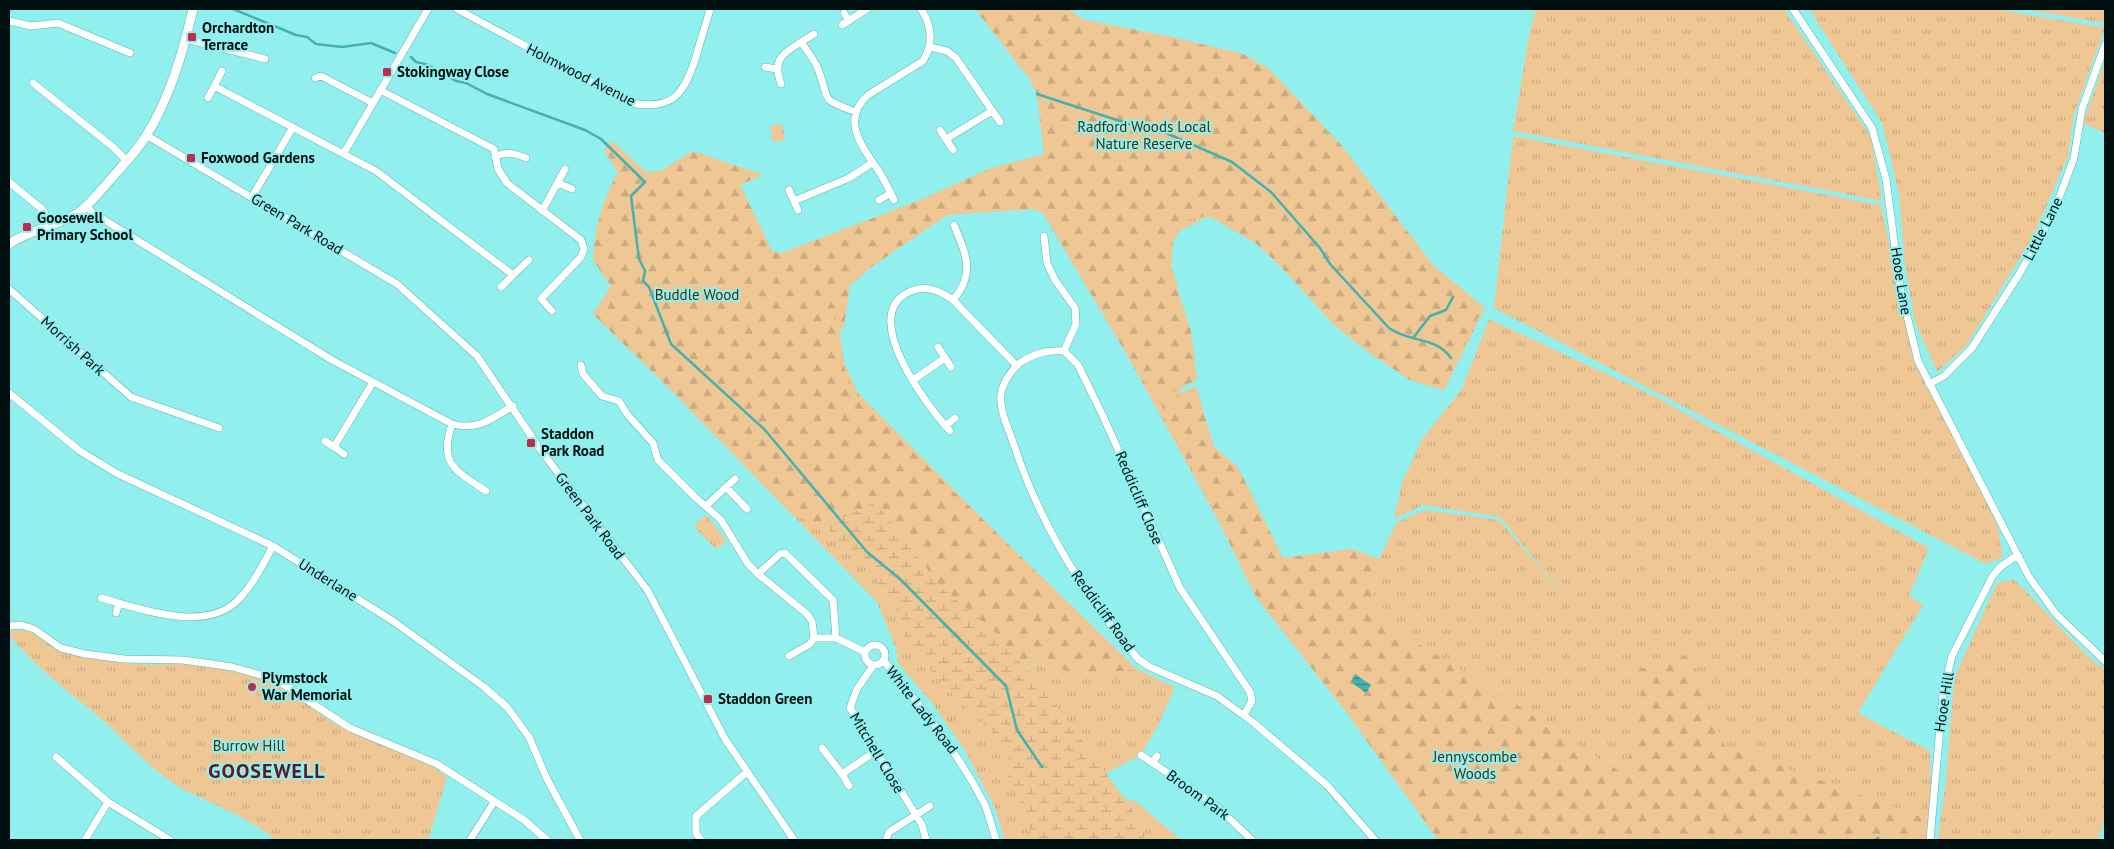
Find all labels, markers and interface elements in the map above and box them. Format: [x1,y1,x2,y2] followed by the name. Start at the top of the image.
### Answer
[202,18,274,54] place label: Orchardton Terrace
[186,31,198,43] marker: Orchardton Terrace
[523,39,639,110] street label: Holmwood Avenue
[397,62,509,81] place label: Stokingway Close
[381,66,393,78] marker: Stokingway Close
[1077,117,1211,153] park label: Radford Woods Local Nature Reserve
[201,148,315,167] place label: Foxwood Gardens
[185,152,197,164] marker: Foxwood Gardens
[248,189,347,259] street label: Green Park Road
[2019,194,2067,264] street label: Little Lane
[37,208,133,244] place label: Goosewell Primary School
[21,221,33,233] marker: Goosewell Primary School
[1887,246,1916,316] street label: Hooe Lane
[655,285,739,304] park label: Buddle Wood
[37,312,110,380] street label: Morrish Park
[541,424,604,460] place label: Staddon Park Road
[525,437,537,449] marker: Staddon Park Road
[1111,448,1168,547] street label: Reddicliff Close
[551,468,629,563] street label: Green Park Road
[295,554,361,605] street label: Underlane
[1067,566,1139,655] street label: Reddicliff Road
[882,662,963,757] street label: White Lady Road
[262,668,352,704] place label: Plymstock War Memorial
[1929,670,1958,733] street label: Hooe Hill
[246,681,258,693] marker: Plymstock War Memorial
[718,689,812,708] place label: Staddon Green
[702,693,714,705] marker: Staddon Green
[846,709,909,797] street label: Mitchell Close
[213,736,286,755] park label: Burrow Hill
[1432,747,1517,783] park label: Jennyscombe Woods
[208,758,326,784] district label: GOOSEWELL
[1163,765,1234,824] street label: Broom Park

